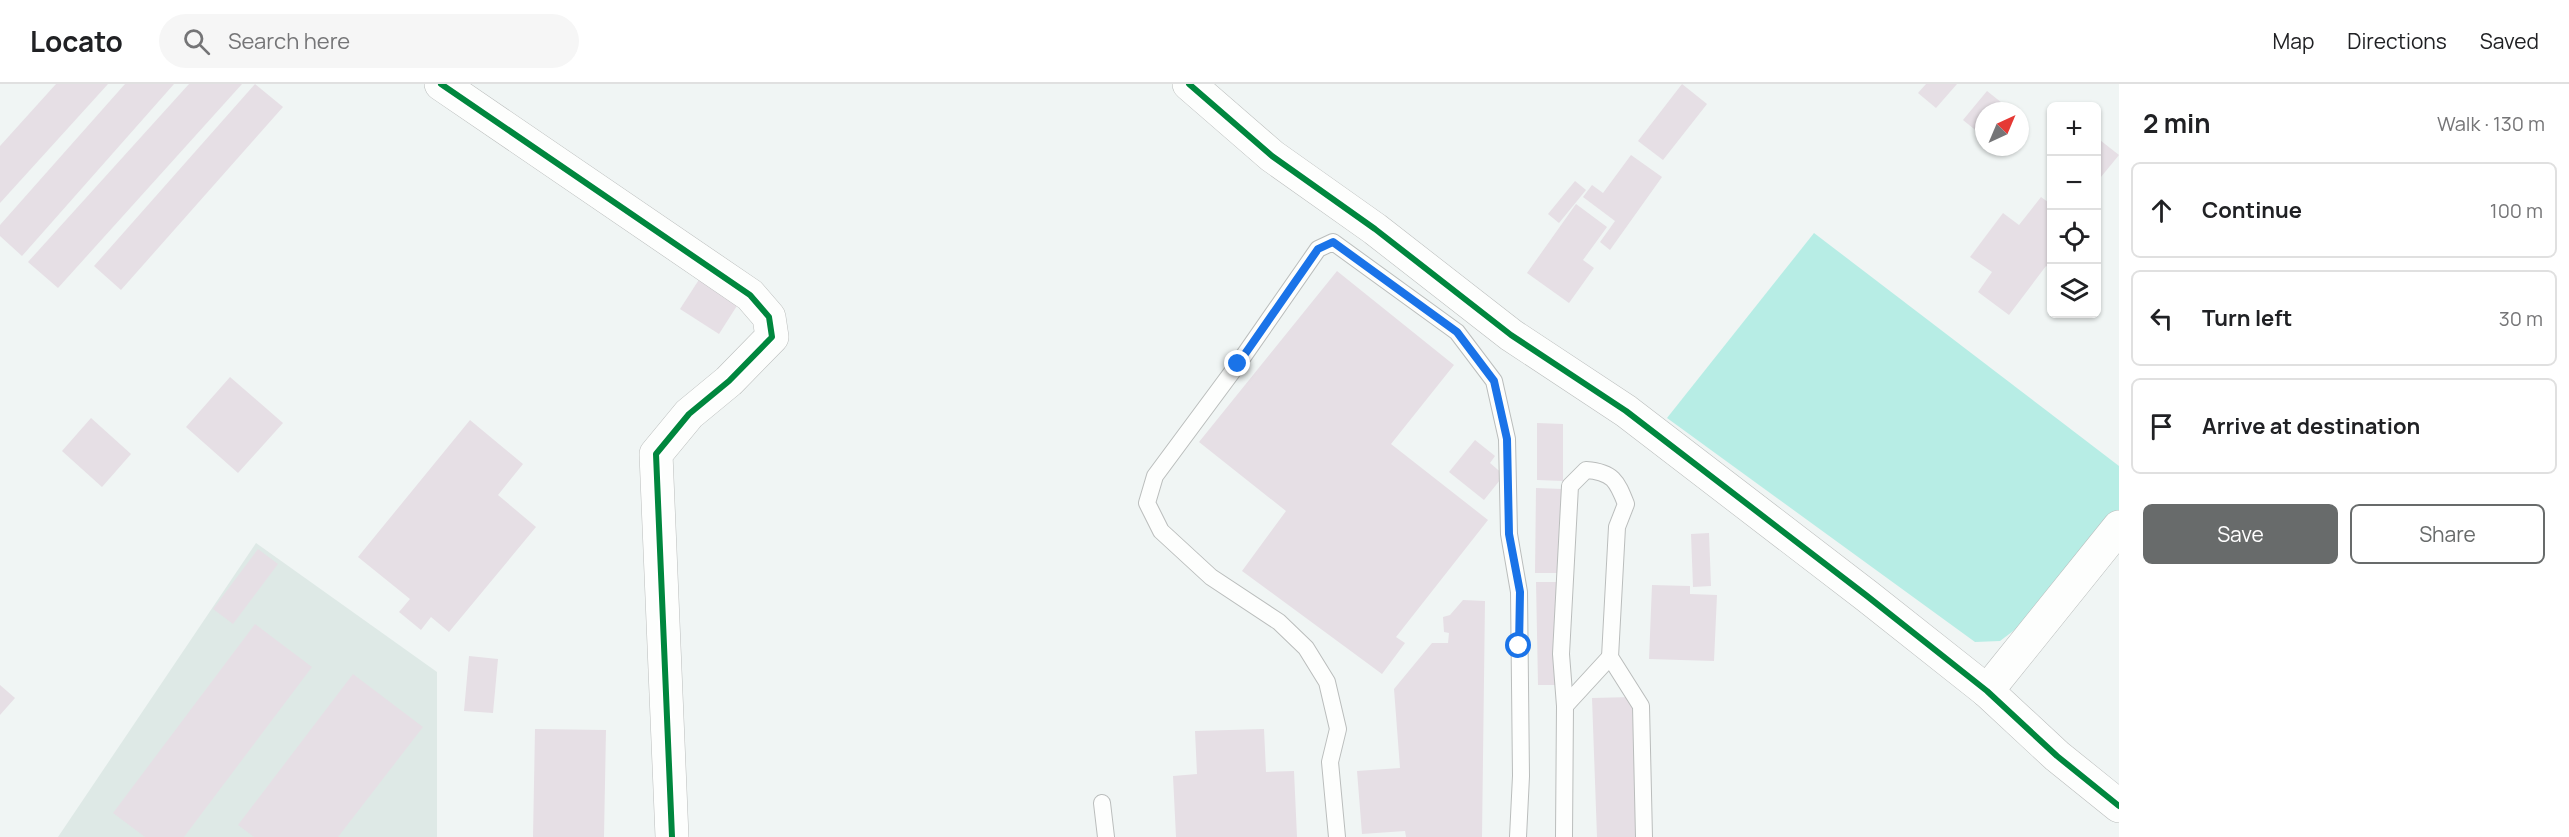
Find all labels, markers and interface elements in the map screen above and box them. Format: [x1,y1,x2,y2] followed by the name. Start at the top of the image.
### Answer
[159,14,579,68] search box
[30,22,123,60] text: Locato
[180,25,213,58] icon: search
[228,26,350,56] text: Search here
[2273,27,2314,55] text: Map
[2347,27,2447,55] text: Directions
[2480,27,2539,55] text: Saved
[1975,102,2029,156] north arrow
[2047,102,2101,318] map controls
[2047,102,2101,156] button: +
[2143,105,2211,141] text: 2 min
[2437,110,2545,137] text: Walk · 130 m
[2047,156,2101,210] button: −
[2145,194,2178,227] icon: ahead
[2202,195,2302,225] text: Continue
[2490,197,2543,224] text: 100 m
[2047,210,2101,264] button: locate
[2047,264,2101,318] button: layers
[2145,302,2178,335] icon: left
[2202,303,2292,333] text: Turn left
[2499,305,2543,332] text: 30 m
[1224,350,1250,376] route end
[2145,410,2178,443] icon: arrive
[2202,411,2420,441] text: Arrive at destination
[2143,504,2338,564] button: Save
[2350,504,2545,564] button: Share
[1505,632,1531,658] route start

